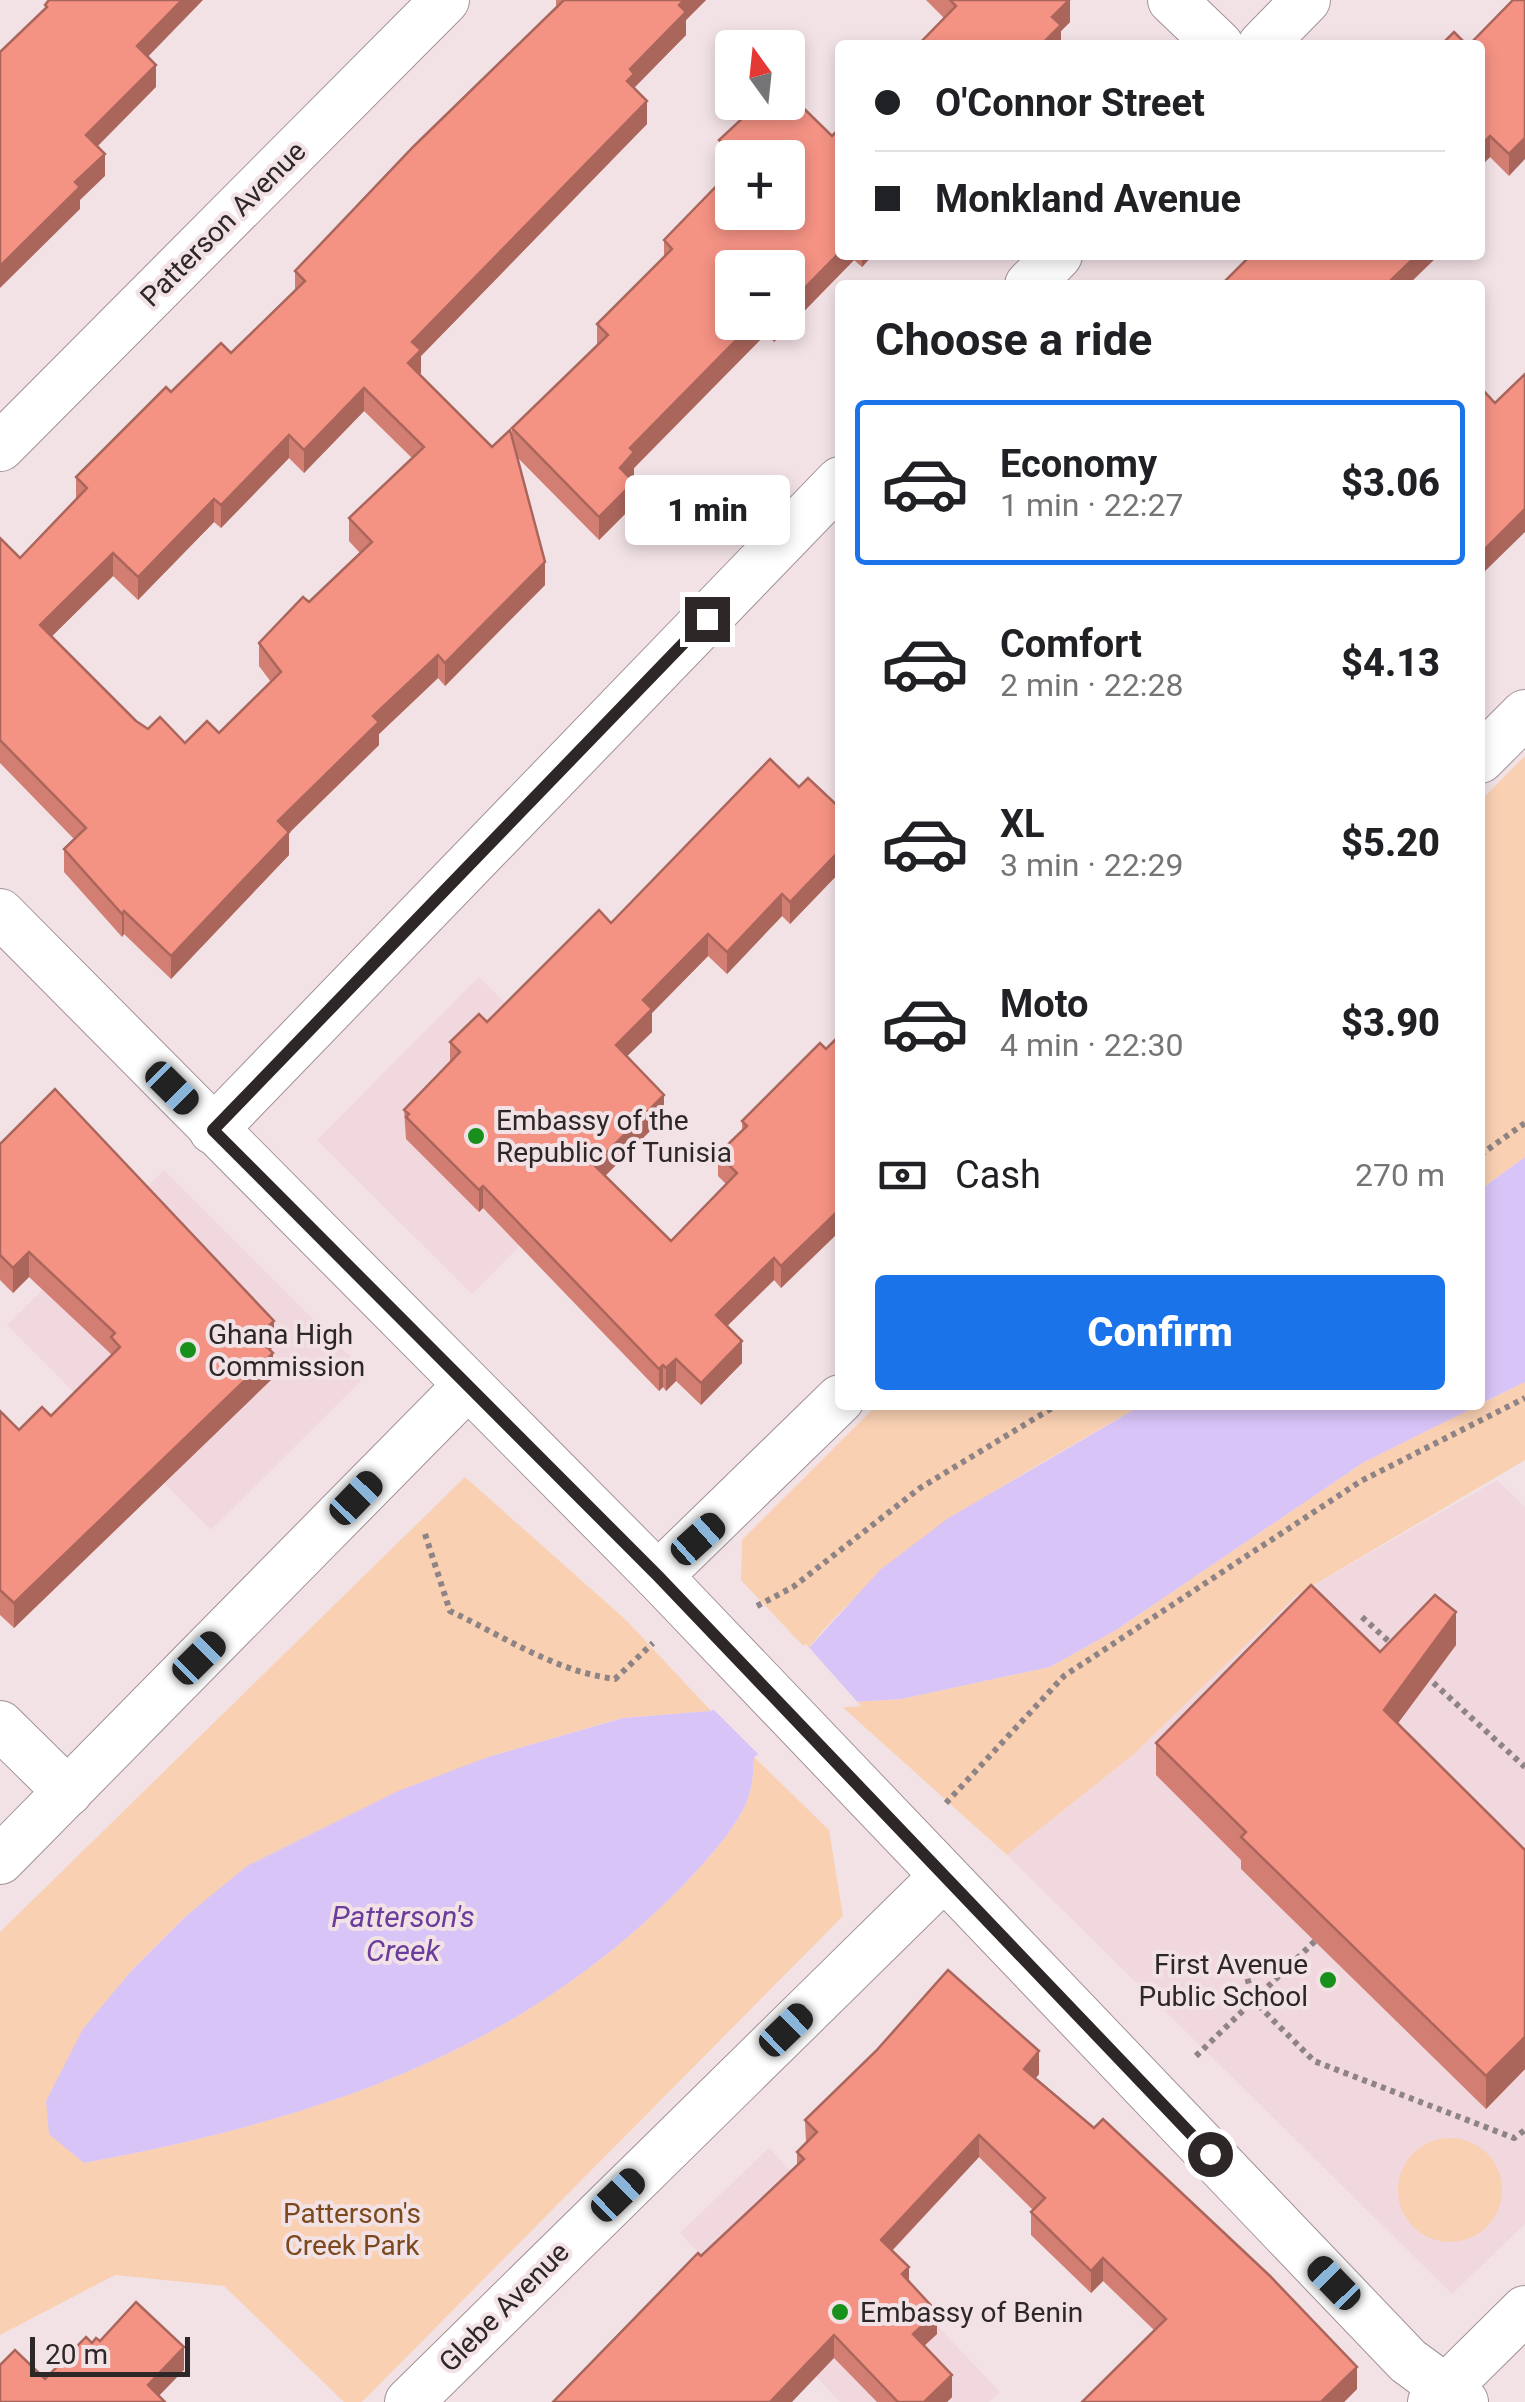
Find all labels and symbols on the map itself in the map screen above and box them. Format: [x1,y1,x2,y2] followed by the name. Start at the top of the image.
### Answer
[715,30,805,120] north arrow
[134,135,312,313] street label: Patterson Avenue
[624,474,790,544] callout: 1 min
[685,597,730,642] route end
[140,1056,204,1120] car
[496,1104,732,1169] place label: Embassy of the Republic of Tunisia
[465,1125,487,1147] marker: Embassy of the Republic of Tunisia
[208,1318,365,1383] place label: Ghana High Commission
[177,1339,199,1361] marker: Ghana High Commission
[324,1466,388,1530] car
[666,1508,730,1570] car
[167,1626,231,1690] car
[331,1899,475,1968] water label: Patterson's Creek
[1139,1948,1308,2013] place label: First Avenue Public School
[1317,1969,1339,1991] marker: First Avenue Public School
[754,1998,818,2062] car
[1188,2132,1233,2177] route start
[586,2163,650,2227] car
[283,2197,421,2262] park label: Patterson's Creek Park
[432,2235,576,2379] street label: Glebe Avenue
[1302,2251,1366,2315] car
[860,2296,1083,2329] place label: Embassy of Benin
[829,2301,851,2323] marker: Embassy of Benin
[30,2332,190,2376] scale bar

